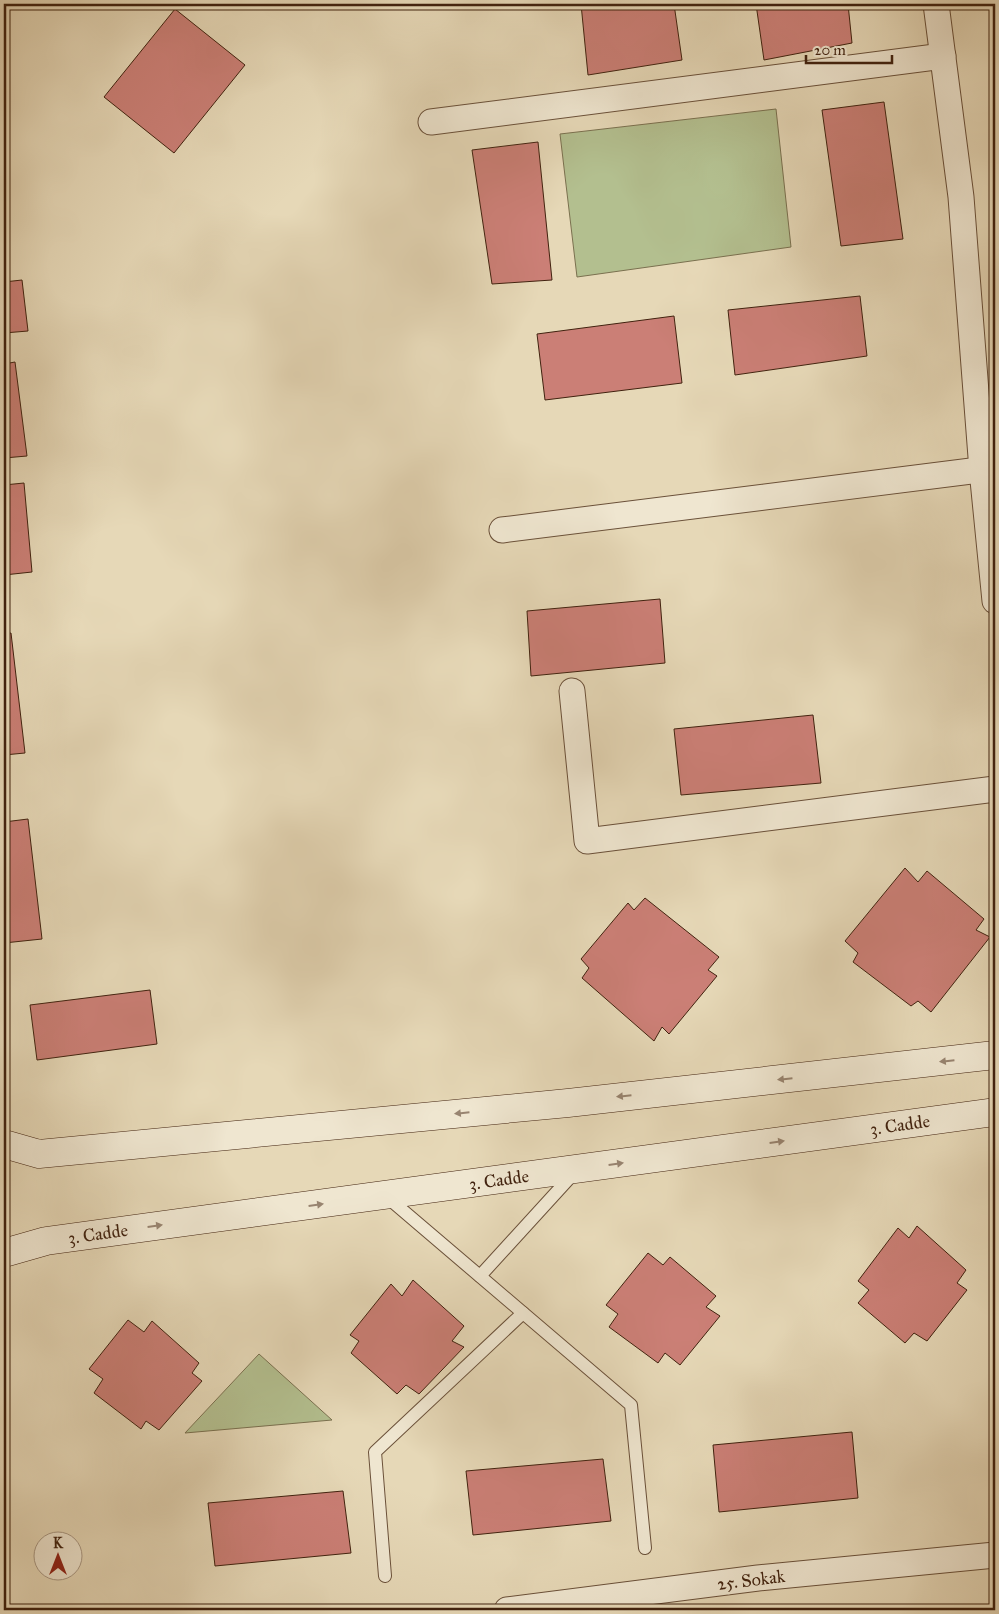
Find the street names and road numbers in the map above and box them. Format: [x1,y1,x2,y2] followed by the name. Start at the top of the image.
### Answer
[869,1110,931,1140] street label: 3. Cadde
[468,1165,530,1195] street label: 3. Cadde
[67,1219,129,1249] street label: 3. Cadde
[716,1565,787,1595] street label: 25. Sokak

